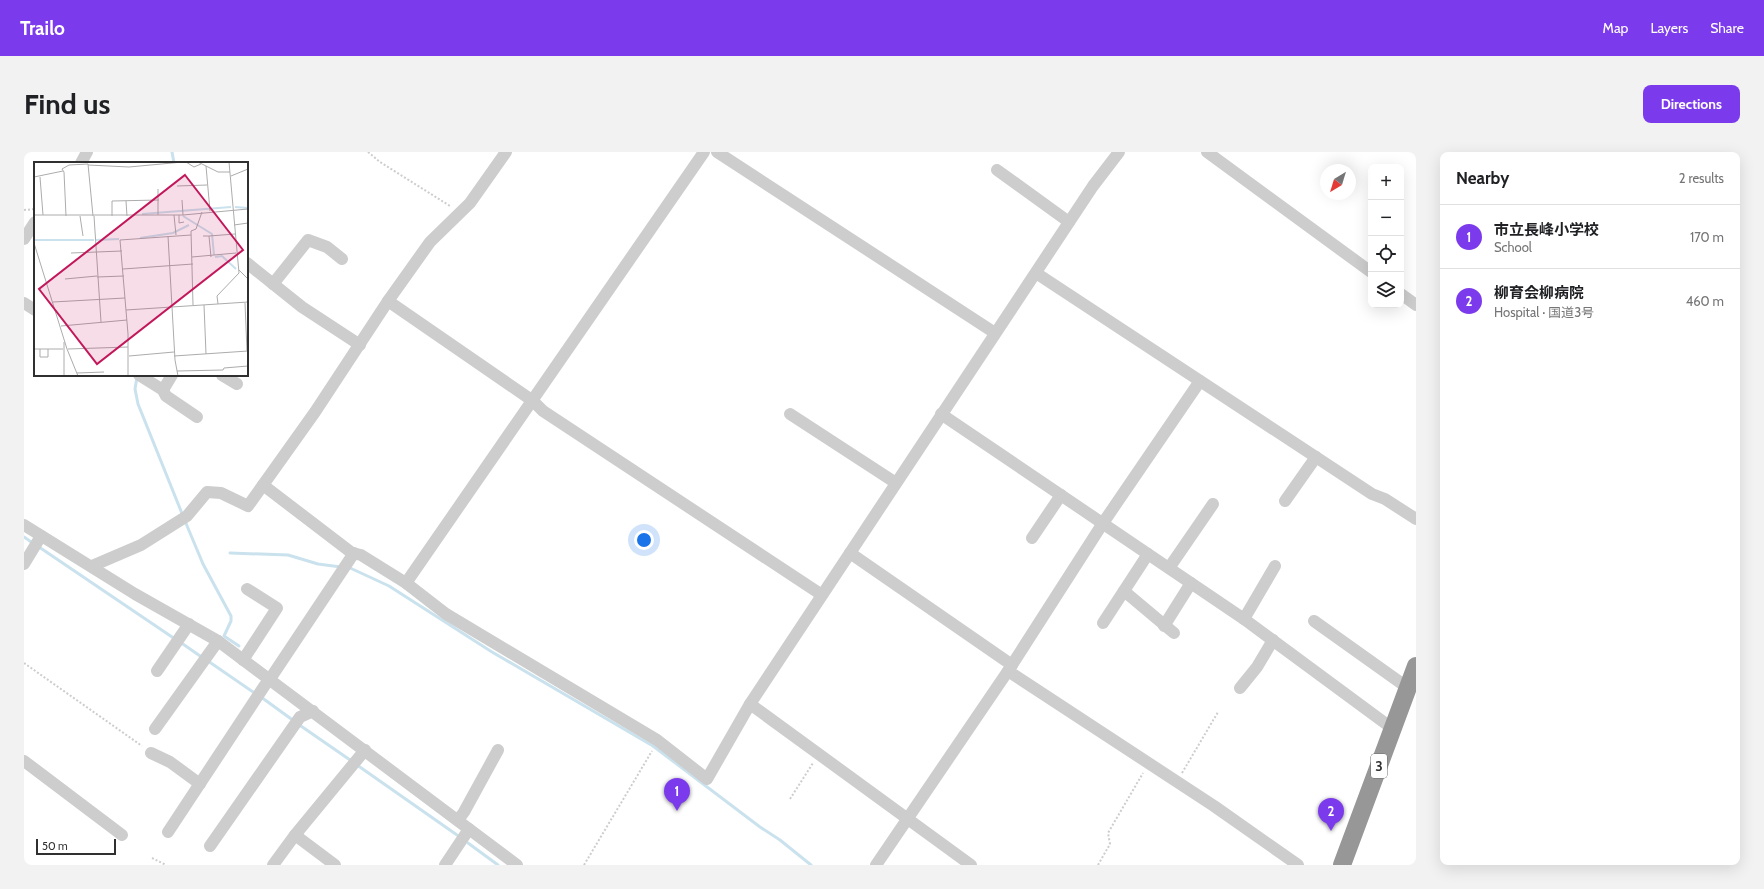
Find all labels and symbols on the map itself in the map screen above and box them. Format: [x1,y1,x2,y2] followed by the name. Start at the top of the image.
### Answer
[34,162,248,376] inset map
[1320,164,1356,200] north arrow
[634,530,654,550] your location
[1371,754,1387,778] road number: 3
[664,778,690,811] pin: 1
[1318,798,1344,831] pin: 2
[36,837,116,856] scale bar

